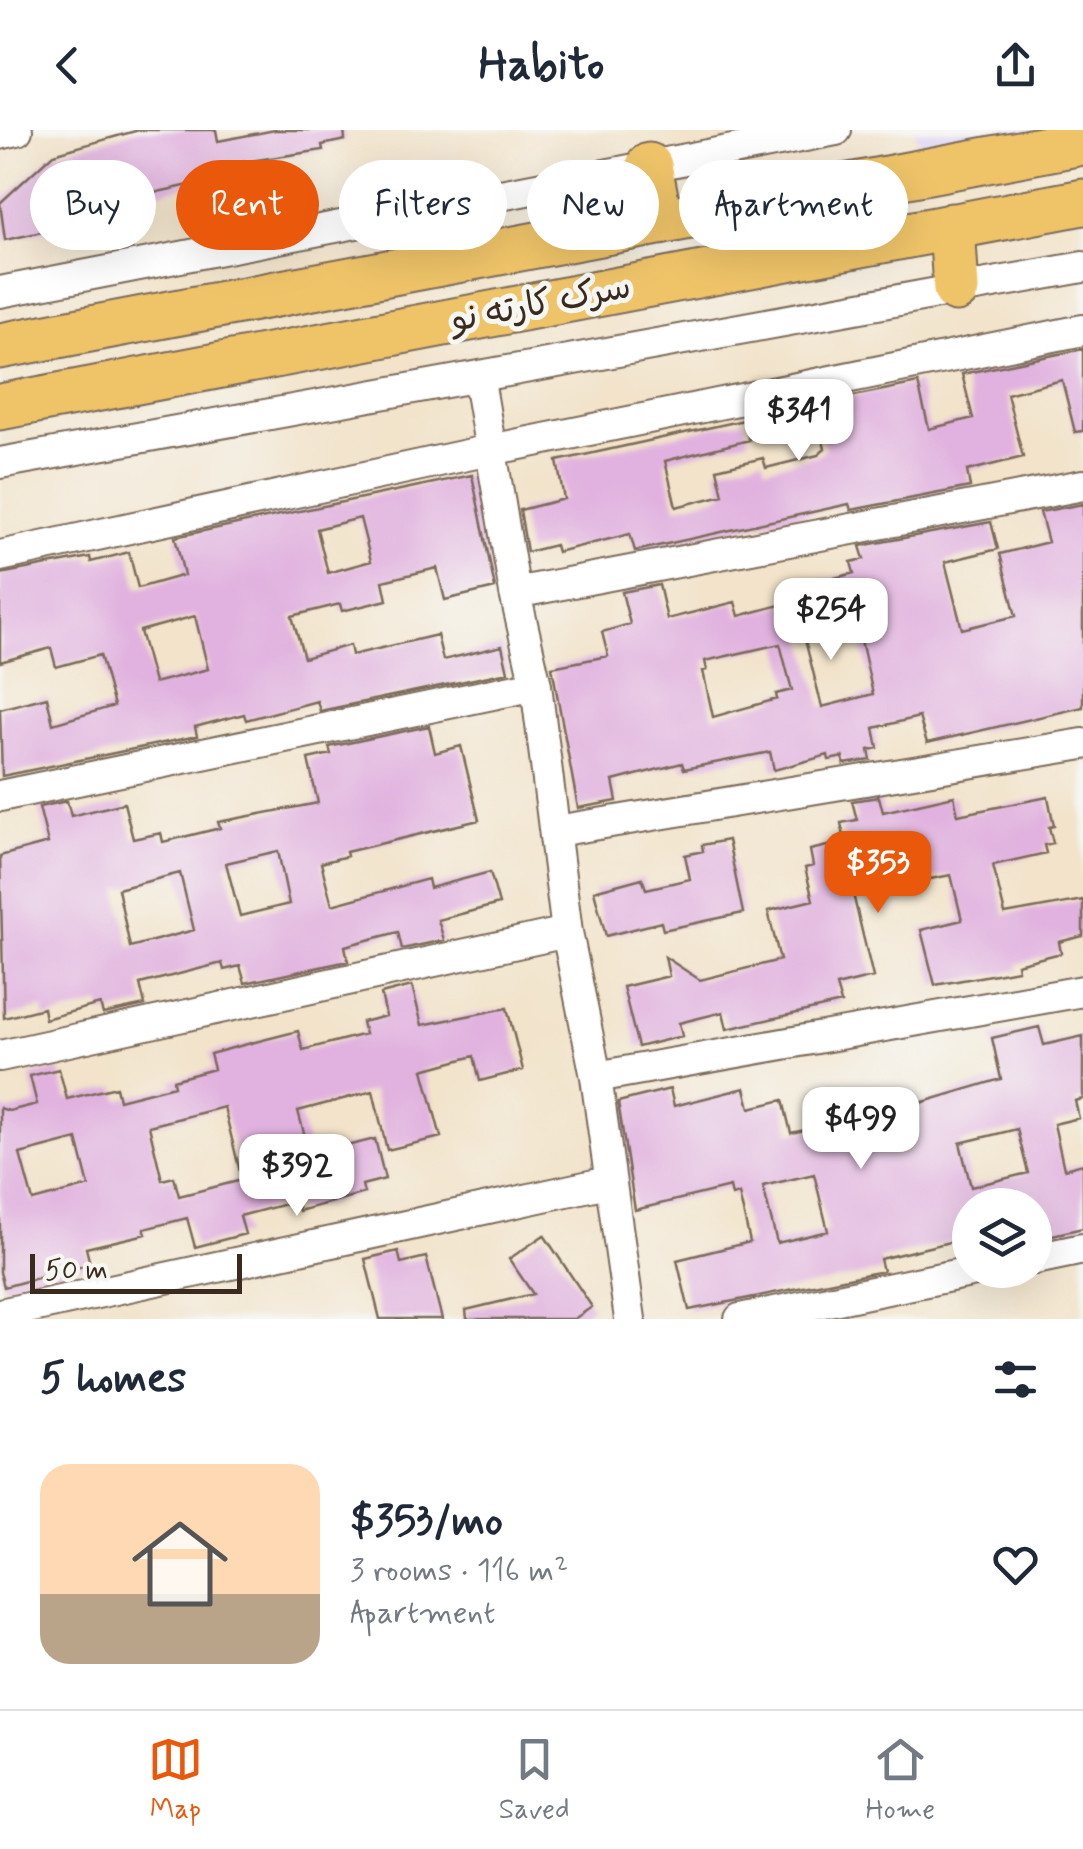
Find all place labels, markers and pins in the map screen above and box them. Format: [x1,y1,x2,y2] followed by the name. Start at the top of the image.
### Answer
[740,379,858,464] pin: $341
[772,578,890,663] pin: $254
[819,831,937,916] pin: $353
[802,1087,920,1172] pin: $499
[238,1134,356,1219] pin: $392

